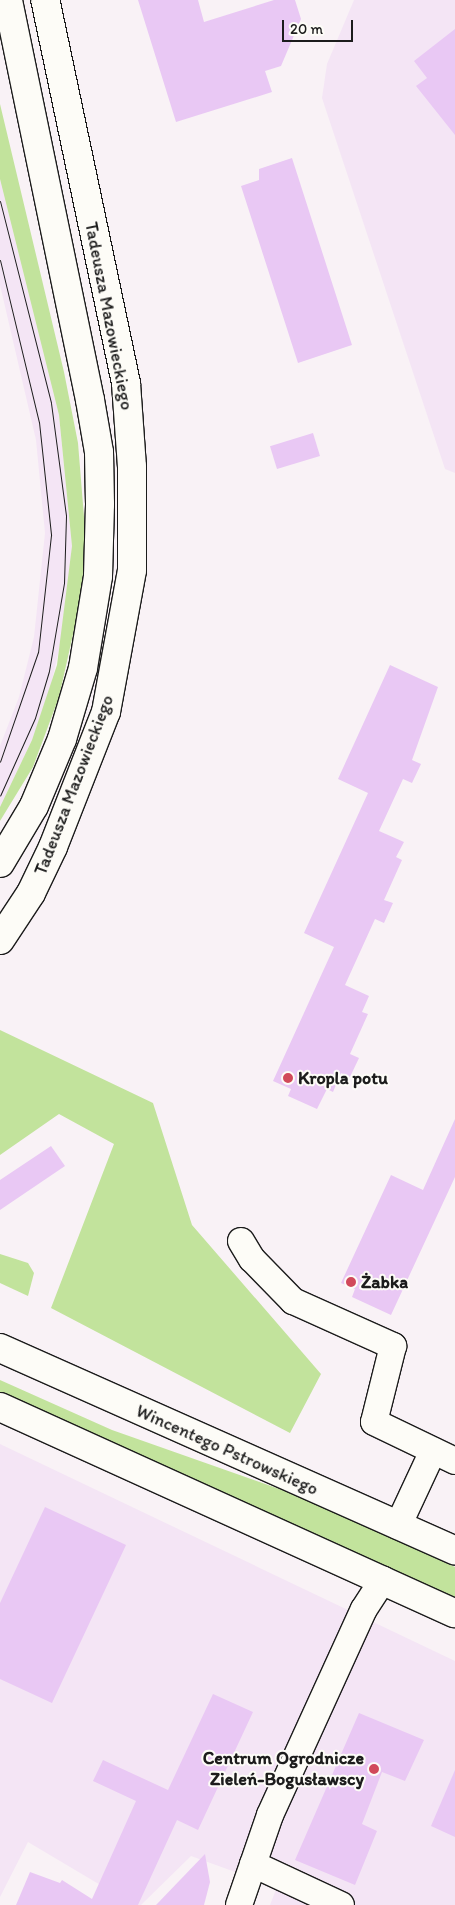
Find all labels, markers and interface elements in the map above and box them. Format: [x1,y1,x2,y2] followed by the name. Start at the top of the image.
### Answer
[285,10,356,42] scale bar
[290,20,323,38] text: 20 m
[80,220,138,412] street label: Tadeusza Mazowieckiego
[30,692,118,878] street label: Tadeusza Mazowieckiego
[298,1067,388,1089] place label: Kropla potu
[282,1072,294,1084] marker: Kropla potu
[361,1271,408,1293] place label: Żabka
[345,1276,357,1288] marker: Żabka
[132,1400,322,1500] street label: Wincentego Pstrowskiego
[203,1748,364,1790] place label: Centrum Ogrodnicze Zieleń-Bogusławscy
[368,1763,380,1775] marker: Centrum Ogrodnicze Zieleń-Bogusławscy

